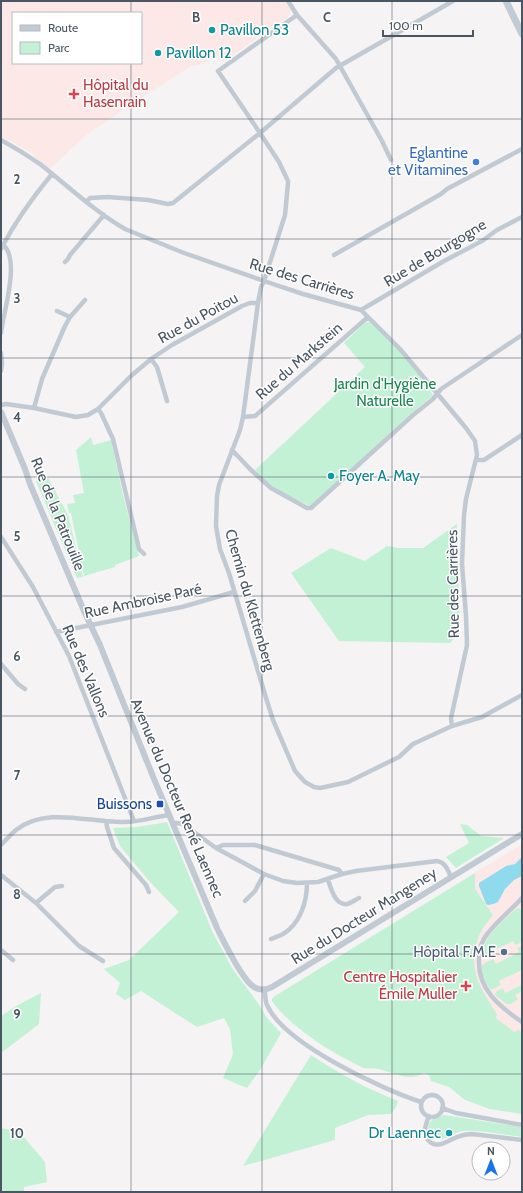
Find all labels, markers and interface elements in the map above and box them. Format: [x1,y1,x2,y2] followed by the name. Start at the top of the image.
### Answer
[192,9,200,25] text: B
[323,9,331,25] text: C
[12,12,142,64] legend
[383,12,473,38] scale bar
[389,18,423,33] text: 100 m
[48,20,78,35] text: Route
[220,21,289,39] place label: Pavillon 53
[207,25,217,35] marker: Pavillon 53
[48,40,70,55] text: Parc
[166,44,232,62] place label: Pavillon 12
[153,48,163,58] marker: Pavillon 12
[83,76,149,111] place label: Hôpital du Hasenrain
[68,88,80,100] marker: Hôpital du Hasenrain
[388,144,468,179] place label: Eglantine et Vitamines
[471,157,481,167] marker: Eglantine et Vitamines
[14,171,21,187] text: 2
[381,215,490,291] street label: Rue de Bourgogne
[247,255,357,303] street label: Rue des Carrières
[155,289,241,347] street label: Rue du Poitou
[13,290,21,306] text: 3
[252,319,346,403] street label: Rue du Markstein
[333,375,436,410] park label: Jardin d'Hygiène Naturelle
[13,409,21,425] text: 4
[27,455,89,573] street label: Rue de la Patrouille
[339,467,420,485] place label: Foyer A. May
[326,471,336,481] marker: Foyer A. May
[221,527,279,673] street label: Chemin du Klettenberg
[14,528,21,544] text: 5
[443,530,463,638] street label: Rue des Carrières
[83,580,204,622] street label: Rue Ambroise Paré
[58,622,114,720] street label: Rue des Vallons
[13,648,21,664] text: 6
[127,696,227,900] street label: Avenue du Docteur René Laennec
[14,767,21,783] text: 7
[97,795,152,813] place label: Buissons
[155,799,165,809] marker: Buissons
[288,864,440,968] street label: Rue du Docteur Mangeney
[13,886,21,902] text: 8
[413,943,496,961] place label: Hôpital F.M.E
[499,947,509,957] marker: Hôpital F.M.E
[344,968,457,1003] place label: Centre Hospitalier Émile Muller
[460,980,472,992] marker: Centre Hospitalier Émile Muller
[13,1006,21,1022] text: 9
[368,1124,441,1142] place label: Dr Laennec
[10,1125,24,1141] text: 10
[444,1128,454,1138] marker: Dr Laennec
[471,1141,511,1181] north arrow
[487,1144,495,1158] text: N

